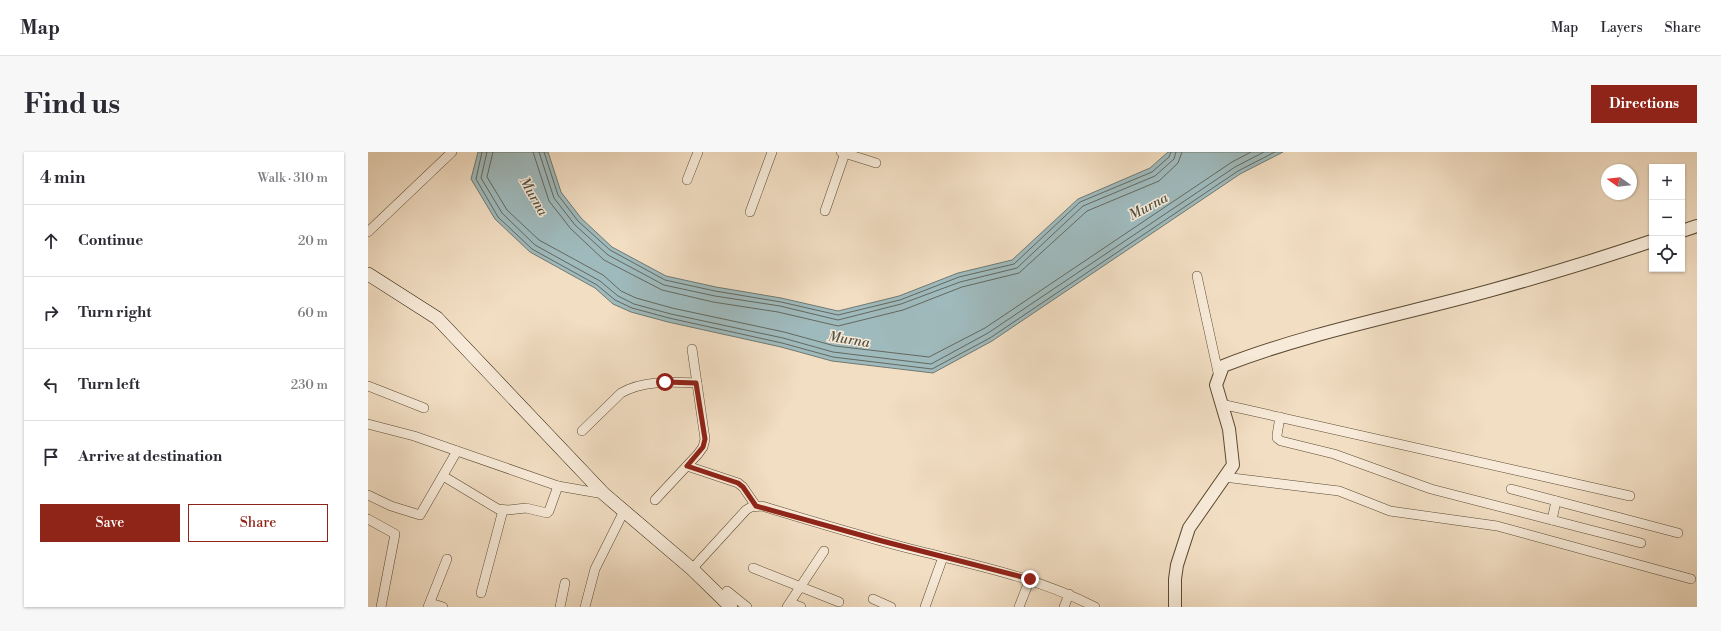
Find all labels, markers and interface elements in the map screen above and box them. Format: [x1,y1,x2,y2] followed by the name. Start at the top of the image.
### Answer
[20,16,60,40] text: Map
[1551,19,1578,37] text: Map
[1600,19,1643,37] text: Layers
[1665,19,1701,37] text: Share
[1591,85,1697,123] button: Directions
[24,87,120,122] text: Find us
[1601,164,1637,200] north arrow
[1649,164,1685,272] map controls
[1649,164,1685,200] button: +
[40,167,85,189] text: 4 min
[258,170,328,186] text: Walk · 310 m
[515,174,552,219] water label: Murna
[1126,189,1171,225] water label: Murna
[1649,200,1685,236] button: −
[40,230,62,252] icon: ahead
[78,231,143,250] text: Continue
[298,233,328,249] text: 20 m
[1649,236,1685,272] button: locate
[40,302,62,324] icon: right
[78,303,152,322] text: Turn right
[297,305,328,321] text: 60 m
[827,328,871,352] water label: Murna
[656,373,674,391] route start
[40,374,62,396] icon: left
[78,375,140,394] text: Turn left
[291,377,328,393] text: 230 m
[40,446,62,468] icon: arrive
[78,447,222,466] text: Arrive at destination
[40,504,180,542] button: Save
[188,504,328,542] button: Share
[1021,570,1039,588] route end

